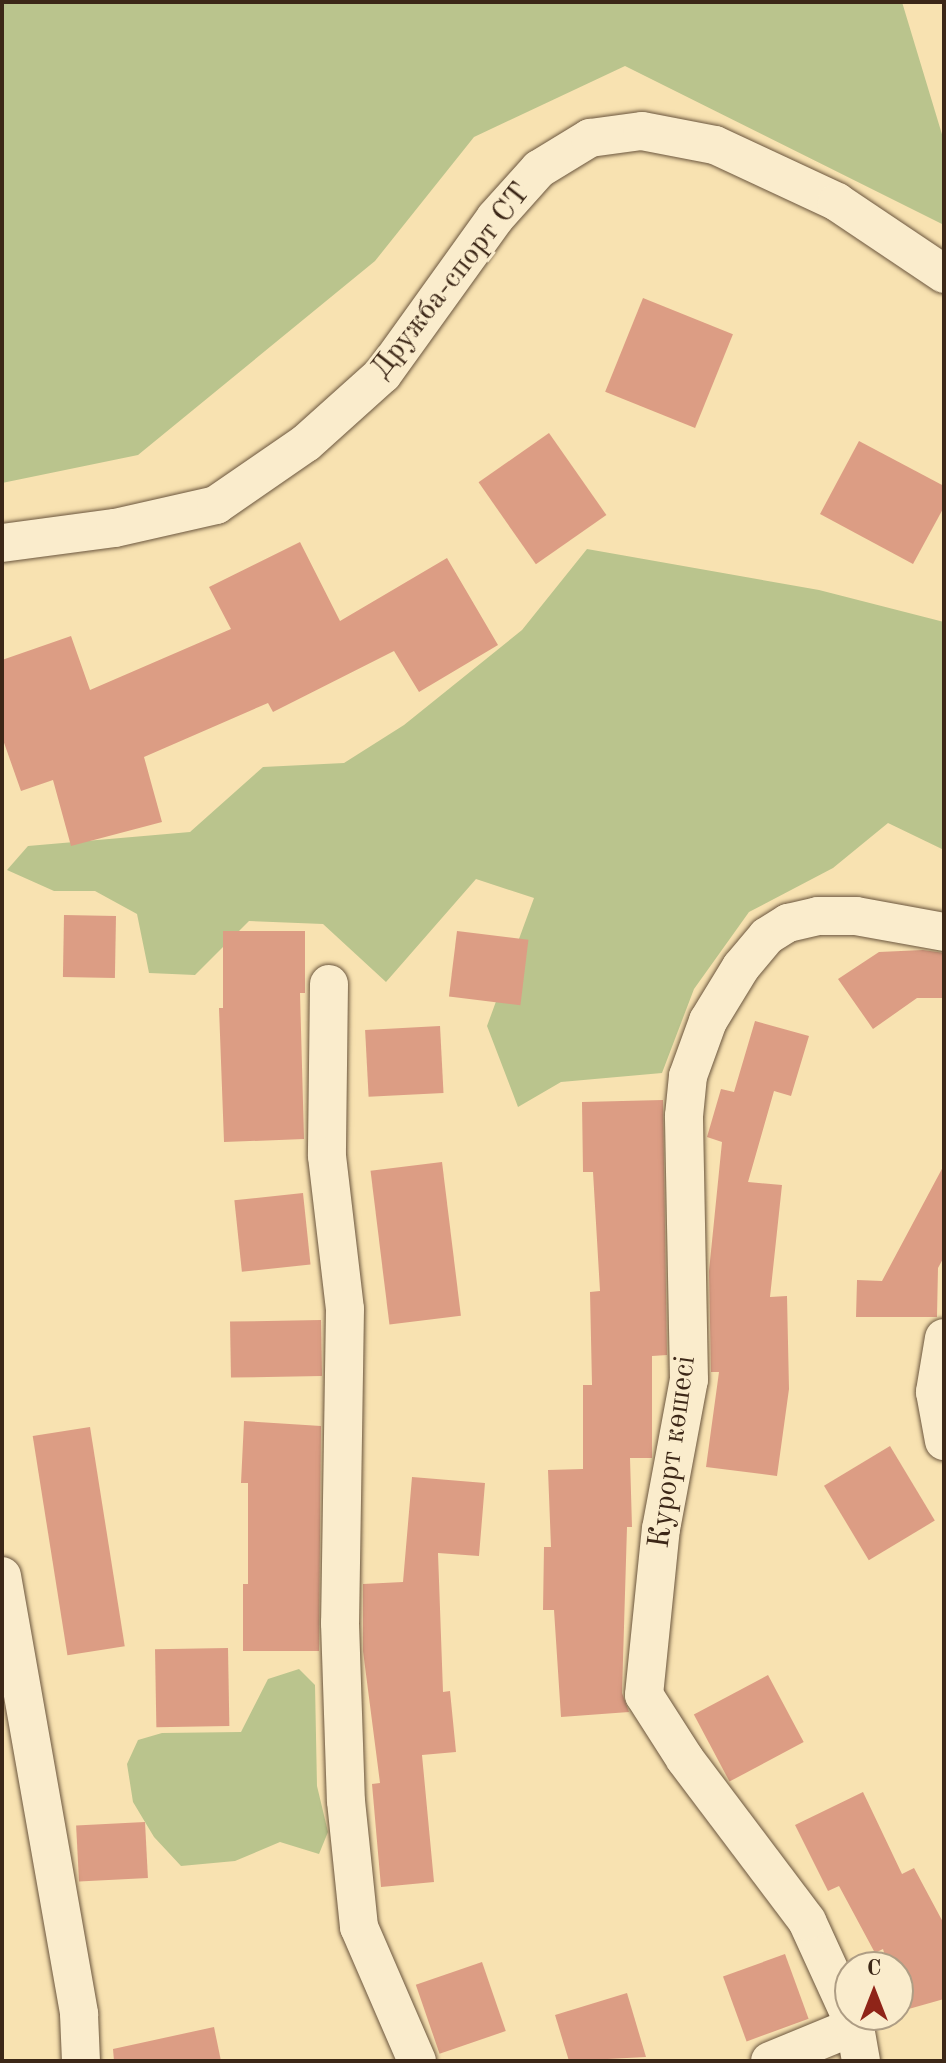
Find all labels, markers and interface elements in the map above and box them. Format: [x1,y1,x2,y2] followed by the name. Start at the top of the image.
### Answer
[363,176,539,386] street label: Дружба-спорт СТ
[642,1353,704,1551] street label: Курорт көшесі
[834,1951,914,2031] north arrow
[867,1958,881,1980] text: С

